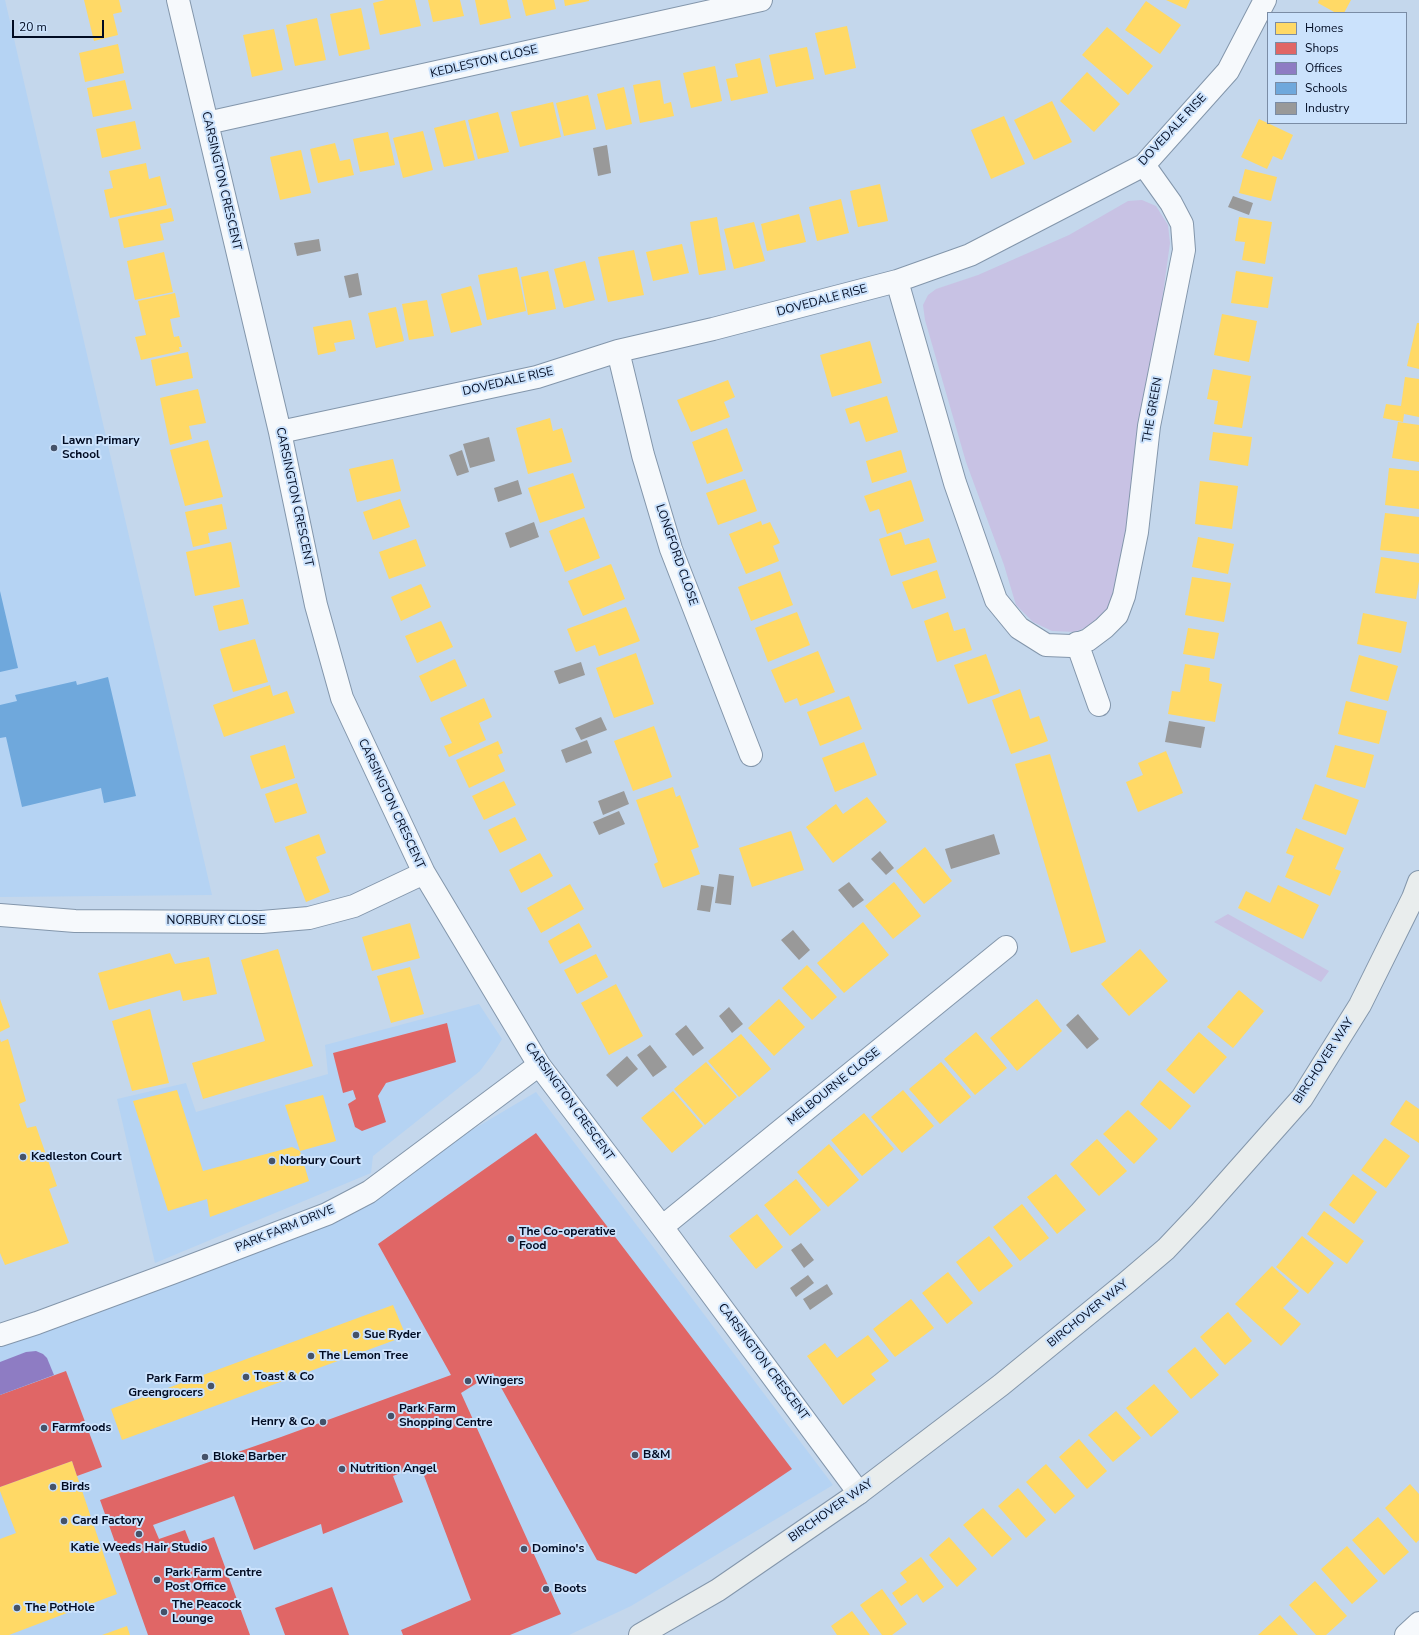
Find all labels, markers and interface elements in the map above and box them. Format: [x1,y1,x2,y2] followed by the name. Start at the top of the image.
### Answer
[14,12,106,38] scale bar
[1267,12,1407,124] legend
[19,19,47,35] text: 20 m
[1305,20,1343,36] text: Homes
[1305,40,1339,56] text: Shops
[429,43,539,81] street label: KEDLESTON CLOSE
[1305,60,1342,76] text: Offices
[1305,80,1347,96] text: Schools
[1136,91,1210,169] street label: DOVEDALE RISE
[1305,100,1349,116] text: Industry
[198,110,244,252] street label: CARSINGTON CRESCENT
[775,282,869,320] street label: DOVEDALE RISE
[461,365,555,399] street label: DOVEDALE RISE
[1140,376,1166,444] street label: THE GREEN
[272,426,316,568] street label: CARSINGTON CRESCENT
[62,434,140,462] place label: Lawn Primary School
[49,443,59,453] marker: Lawn Primary School
[652,502,700,608] street label: LONGFORD CLOSE
[354,737,428,871] street label: CARSINGTON CRESCENT
[167,914,265,928] street label: NORBURY CLOSE
[1291,1015,1357,1107] street label: BIRCHOVER WAY
[521,1040,617,1164] street label: CARSINGTON CRESCENT
[785,1045,883,1129] street label: MELBOURNE CLOSE
[31,1150,122,1164] place label: Kedleston Court
[18,1152,28,1162] marker: Kedleston Court
[280,1154,361,1168] place label: Norbury Court
[267,1156,277,1166] marker: Norbury Court
[233,1203,337,1255] street label: PARK FARM DRIVE
[519,1225,616,1253] place label: The Co-operative Food
[506,1234,516,1244] marker: The Co-operative Food
[1045,1277,1131,1351] street label: BIRCHOVER WAY
[715,1301,811,1423] street label: CARSINGTON CRESCENT
[364,1328,421,1342] place label: Sue Ryder
[351,1330,361,1340] marker: Sue Ryder
[319,1349,408,1363] place label: The Lemon Tree
[306,1351,316,1361] marker: The Lemon Tree
[254,1370,314,1384] place label: Toast & Co
[128,1372,203,1400] place label: Park Farm Greengrocers
[241,1372,251,1382] marker: Toast & Co
[476,1374,524,1388] place label: Wingers
[463,1376,473,1386] marker: Wingers
[206,1381,216,1391] marker: Park Farm Greengrocers
[399,1402,492,1430] place label: Park Farm Shopping Centre
[386,1411,396,1421] marker: Park Farm Shopping Centre
[251,1415,315,1429] place label: Henry & Co
[318,1417,328,1427] marker: Henry & Co
[52,1421,111,1435] place label: Farmfoods
[39,1423,49,1433] marker: Farmfoods
[643,1448,670,1462] place label: B&M
[213,1450,286,1464] place label: Bloke Barber
[630,1450,640,1460] marker: B&M
[200,1452,210,1462] marker: Bloke Barber
[350,1462,437,1476] place label: Nutrition Angel
[337,1464,347,1474] marker: Nutrition Angel
[786,1477,876,1545] street label: BIRCHOVER WAY
[61,1480,90,1494] place label: Birds
[48,1482,58,1492] marker: Birds
[72,1514,143,1528] place label: Card Factory
[59,1516,69,1526] marker: Card Factory
[134,1529,144,1539] marker: Katie Weeds Hair Studio
[71,1541,207,1555] place label: Katie Weeds Hair Studio
[532,1542,584,1556] place label: Domino's
[519,1544,529,1554] marker: Domino's
[165,1566,262,1594] place label: Park Farm Centre Post Office
[152,1575,162,1585] marker: Park Farm Centre Post Office
[554,1582,586,1596] place label: Boots
[541,1584,551,1594] marker: Boots
[172,1598,241,1626] place label: The Peacock Lounge
[25,1601,95,1615] place label: The PotHole
[12,1603,22,1613] marker: The PotHole
[159,1607,169,1617] marker: The Peacock Lounge

